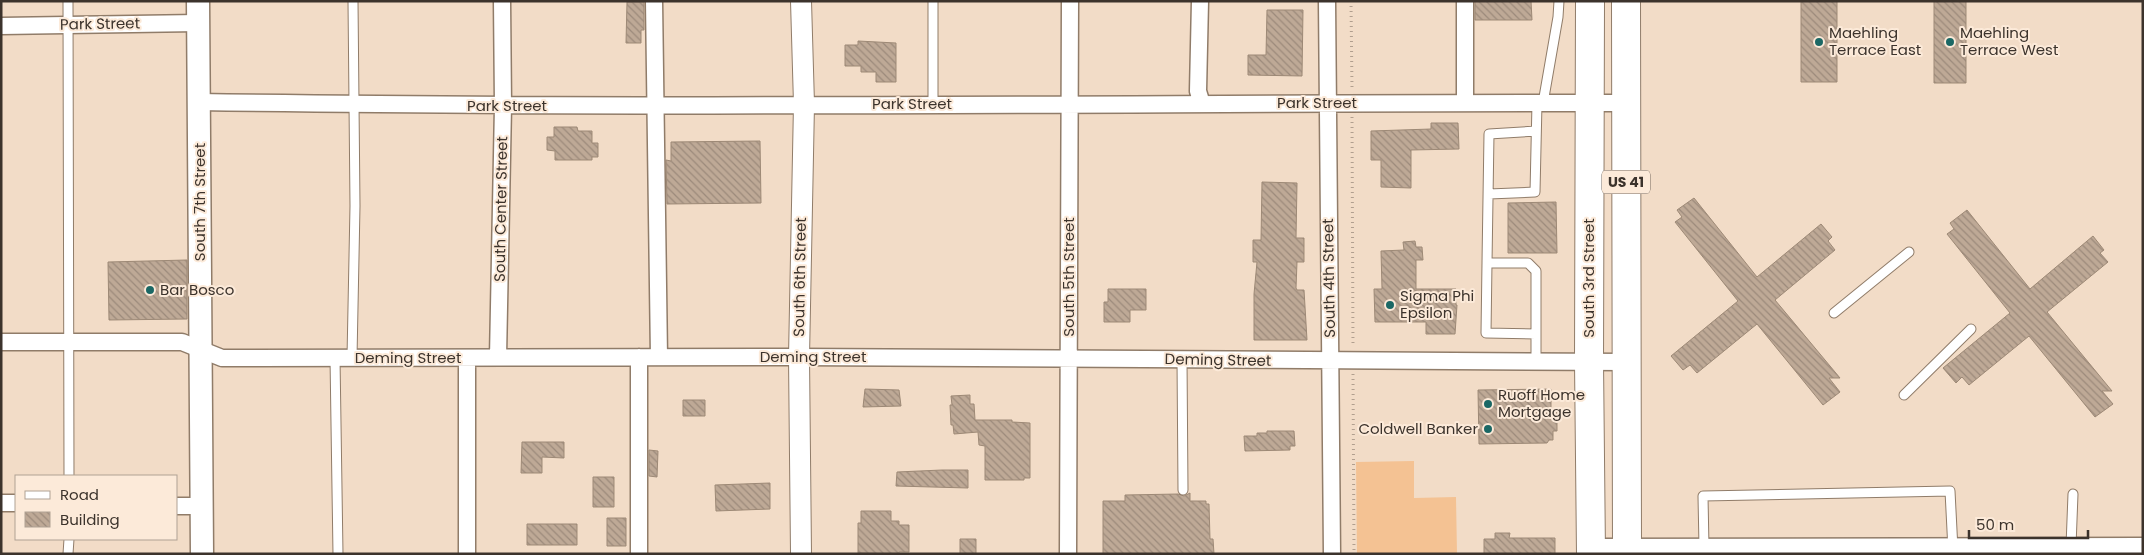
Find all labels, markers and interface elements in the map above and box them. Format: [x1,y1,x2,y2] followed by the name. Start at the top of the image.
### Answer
[60,12,140,35] street label: Park Street
[1829,22,1921,60] place label: Maehling Terrace East
[1960,22,2058,60] place label: Maehling Terrace West
[1813,36,1825,48] marker: Maehling Terrace East
[1944,36,1956,48] marker: Maehling Terrace West
[1277,92,1357,113] street label: Park Street
[872,93,952,114] street label: Park Street
[467,95,547,116] street label: Park Street
[489,136,512,282] street label: South Center Street
[189,143,210,261] street label: South 7th Street
[1602,170,1650,193] road number: US 41
[788,217,811,337] street label: South 6th Street
[1058,217,1079,337] street label: South 5th Street
[1317,218,1340,338] street label: South 4th Street
[1578,218,1599,338] street label: South 3rd Street
[160,279,234,300] place label: Bar Bosco
[144,284,156,296] marker: Bar Bosco
[1400,285,1474,323] place label: Sigma Phi Epsilon
[1384,299,1396,311] marker: Sigma Phi Epsilon
[760,346,866,367] street label: Deming Street
[355,347,461,368] street label: Deming Street
[1164,348,1272,371] street label: Deming Street
[1498,384,1585,422] place label: Ruoff Home Mortgage
[1482,398,1494,410] marker: Ruoff Home Mortgage
[1358,418,1478,439] place label: Coldwell Banker
[1482,423,1494,435] marker: Coldwell Banker
[15,475,178,540] legend
[60,484,99,505] text: Road
[1969,508,2088,540] scale bar
[60,509,120,530] text: Building
[1976,514,2014,535] text: 50 m

